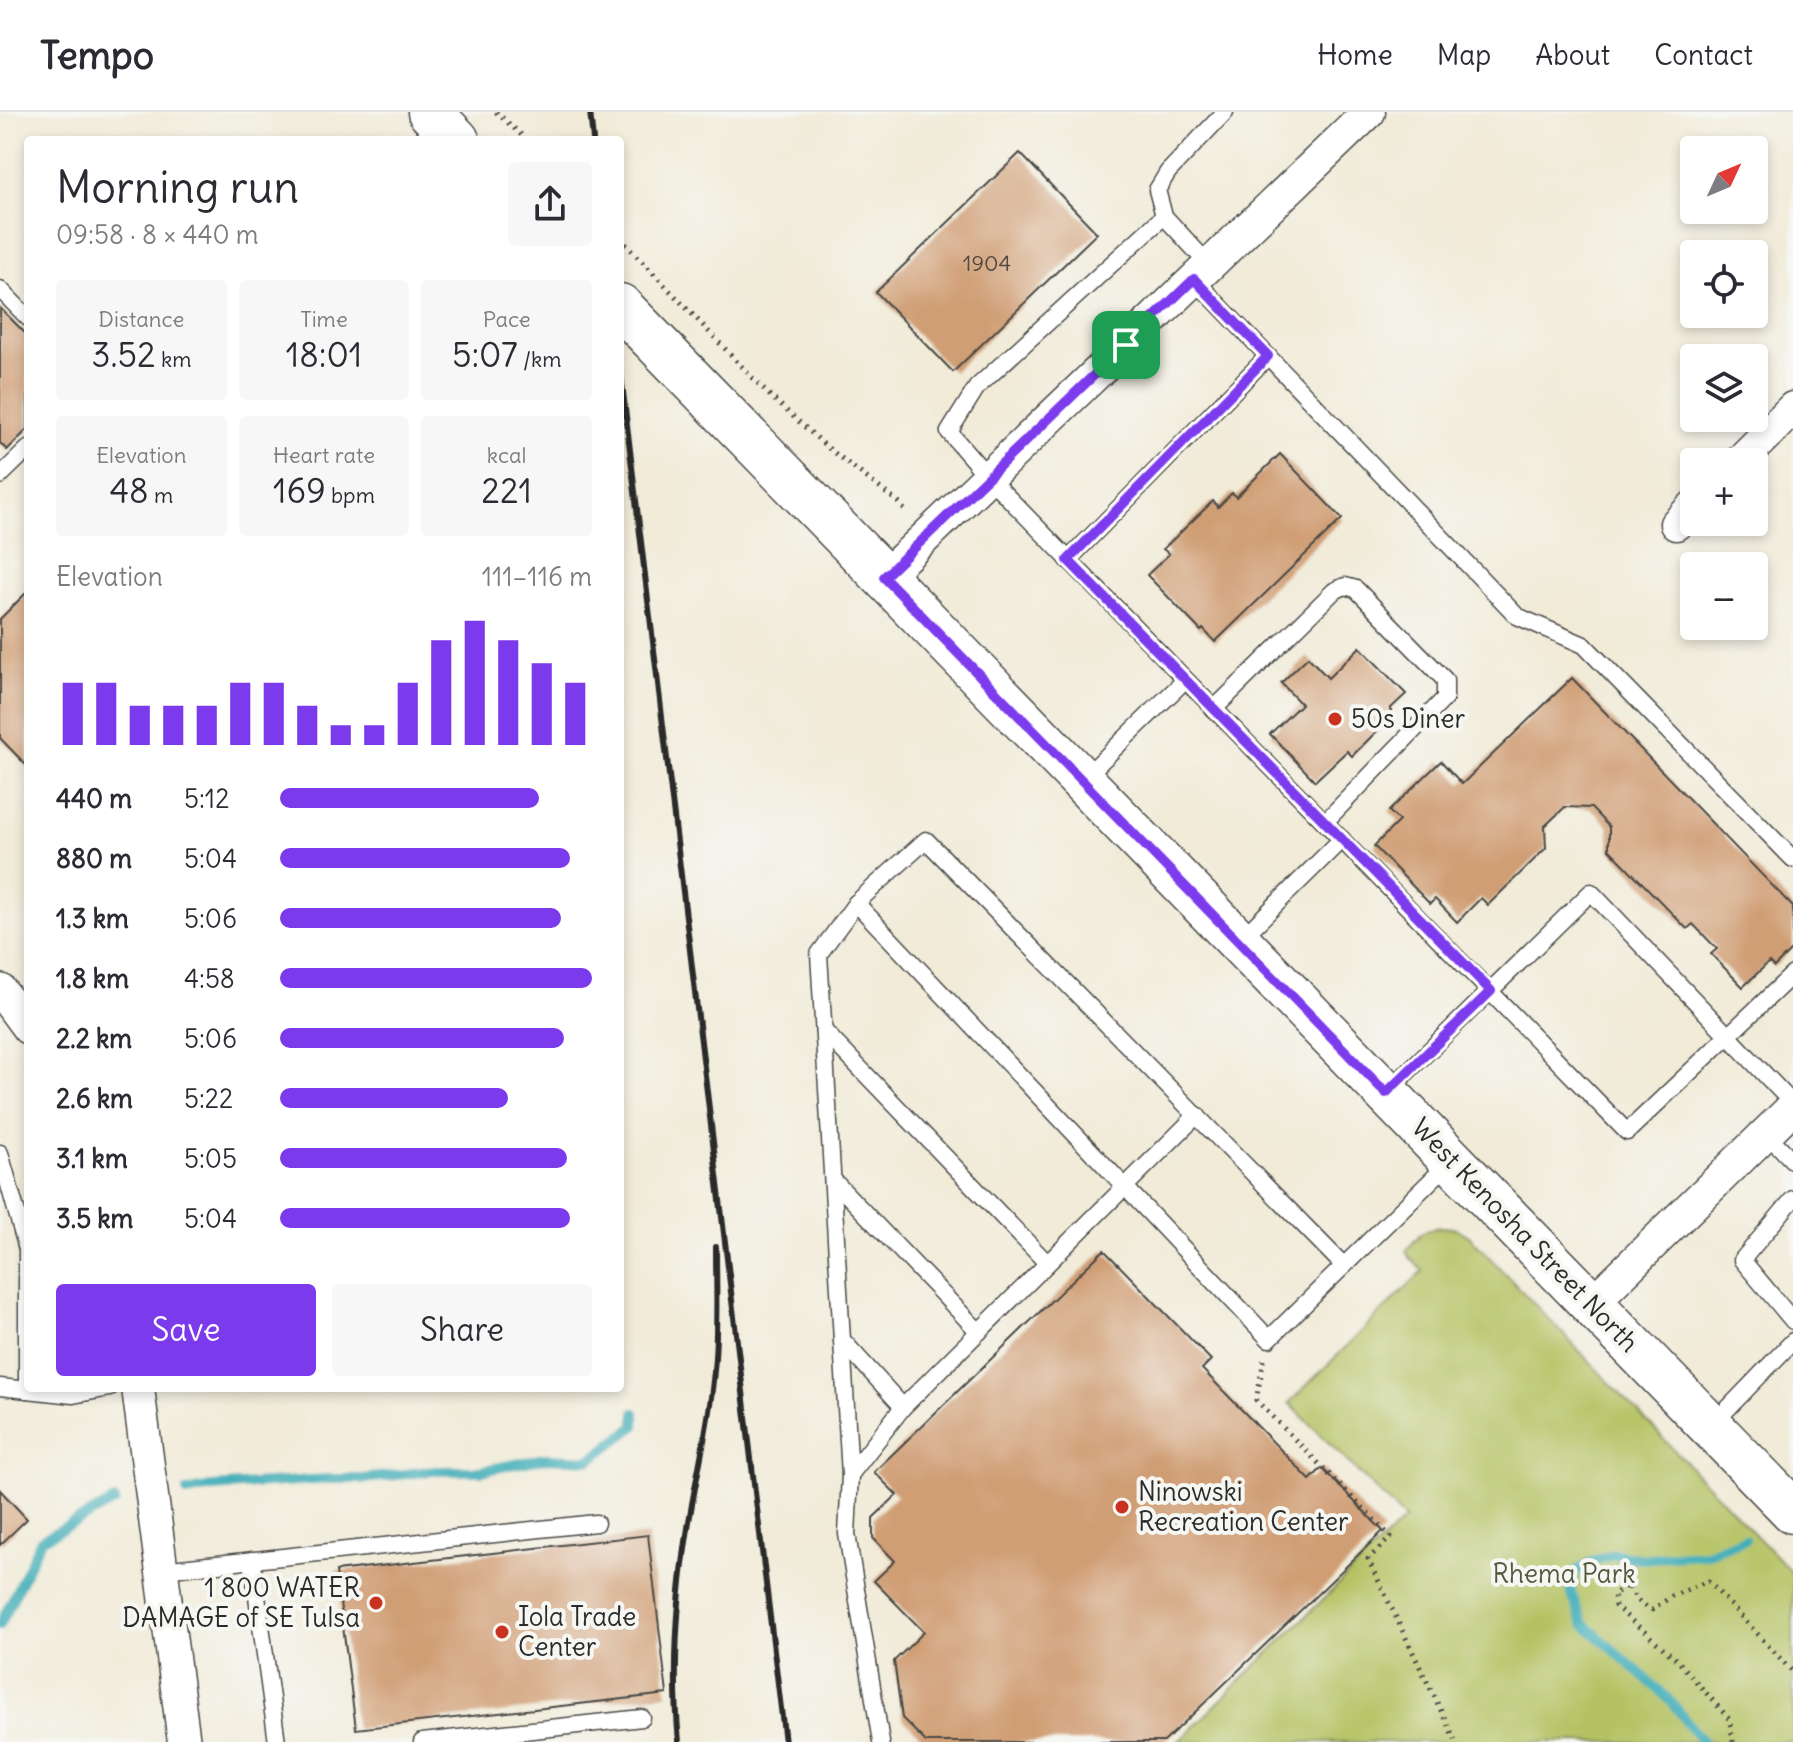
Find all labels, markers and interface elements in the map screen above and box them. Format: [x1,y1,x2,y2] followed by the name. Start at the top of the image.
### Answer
[40,32,154,79] text: Tempo
[1317,37,1393,73] text: Home
[1437,37,1491,73] text: Map
[1535,37,1610,73] text: About
[1654,37,1753,73] text: Contact
[1680,136,1768,224] north arrow
[1680,136,1768,640] map controls
[56,160,299,215] text: Morning run
[508,162,592,246] button: share
[56,218,259,251] text: 09:58 · 8 × 440 m
[1680,240,1768,328] button: locate
[963,249,1011,277] house number: 1904
[98,305,184,333] text: Distance
[300,305,348,333] text: Time
[483,305,531,333] text: Pace
[1092,311,1160,379] pin
[1104,323,1148,367] icon: arrive
[91,333,156,376] text: 3.52
[286,333,362,376] text: 18:01
[452,333,518,376] text: 5:07
[1680,344,1768,432] button: layers
[156,345,191,373] text: km
[518,345,561,373] text: /km
[96,441,186,469] text: Elevation
[273,441,375,469] text: Heart rate
[487,441,526,469] text: kcal
[1680,448,1768,536] button: +
[109,469,149,512] text: 48
[273,469,326,512] text: 169
[481,469,532,512] text: 221
[149,481,173,509] text: m
[326,481,375,509] text: bpm
[1680,552,1768,640] button: −
[56,560,163,593] text: Elevation
[482,560,592,593] text: 111–116 m
[1351,702,1465,735] place label: 50s Diner
[1326,710,1344,728] marker: 50s Diner
[56,782,132,815] text: 440 m
[184,782,229,815] text: 5:12
[56,842,132,875] text: 880 m
[184,842,237,875] text: 5:04
[56,902,129,935] text: 1.3 km
[184,902,237,935] text: 5:06
[56,962,129,995] text: 1.8 km
[184,962,235,995] text: 4:58
[56,1022,132,1055] text: 2.2 km
[184,1022,237,1055] text: 5:06
[56,1082,133,1115] text: 2.6 km
[184,1082,233,1115] text: 5:22
[1405,1111,1646,1359] street label: West Kenosha Street North
[56,1142,128,1175] text: 3.1 km
[184,1142,237,1175] text: 5:05
[56,1202,133,1235] text: 3.5 km
[184,1202,237,1235] text: 5:04
[56,1284,316,1376] button: Save
[332,1284,592,1376] button: Share
[1138,1475,1349,1538] place label: Ninowski Recreation Center
[1113,1498,1131,1516] marker: Ninowski Recreation Center
[1492,1557,1636,1590] park label: Rhema Park
[122,1571,360,1634] place label: 1 800 WATER DAMAGE of SE Tulsa
[367,1594,385,1612] marker: 1 800 WATER DAMAGE of SE Tulsa
[518,1600,636,1663] place label: Iola Trade Center
[493,1623,511,1641] marker: Iola Trade Center

